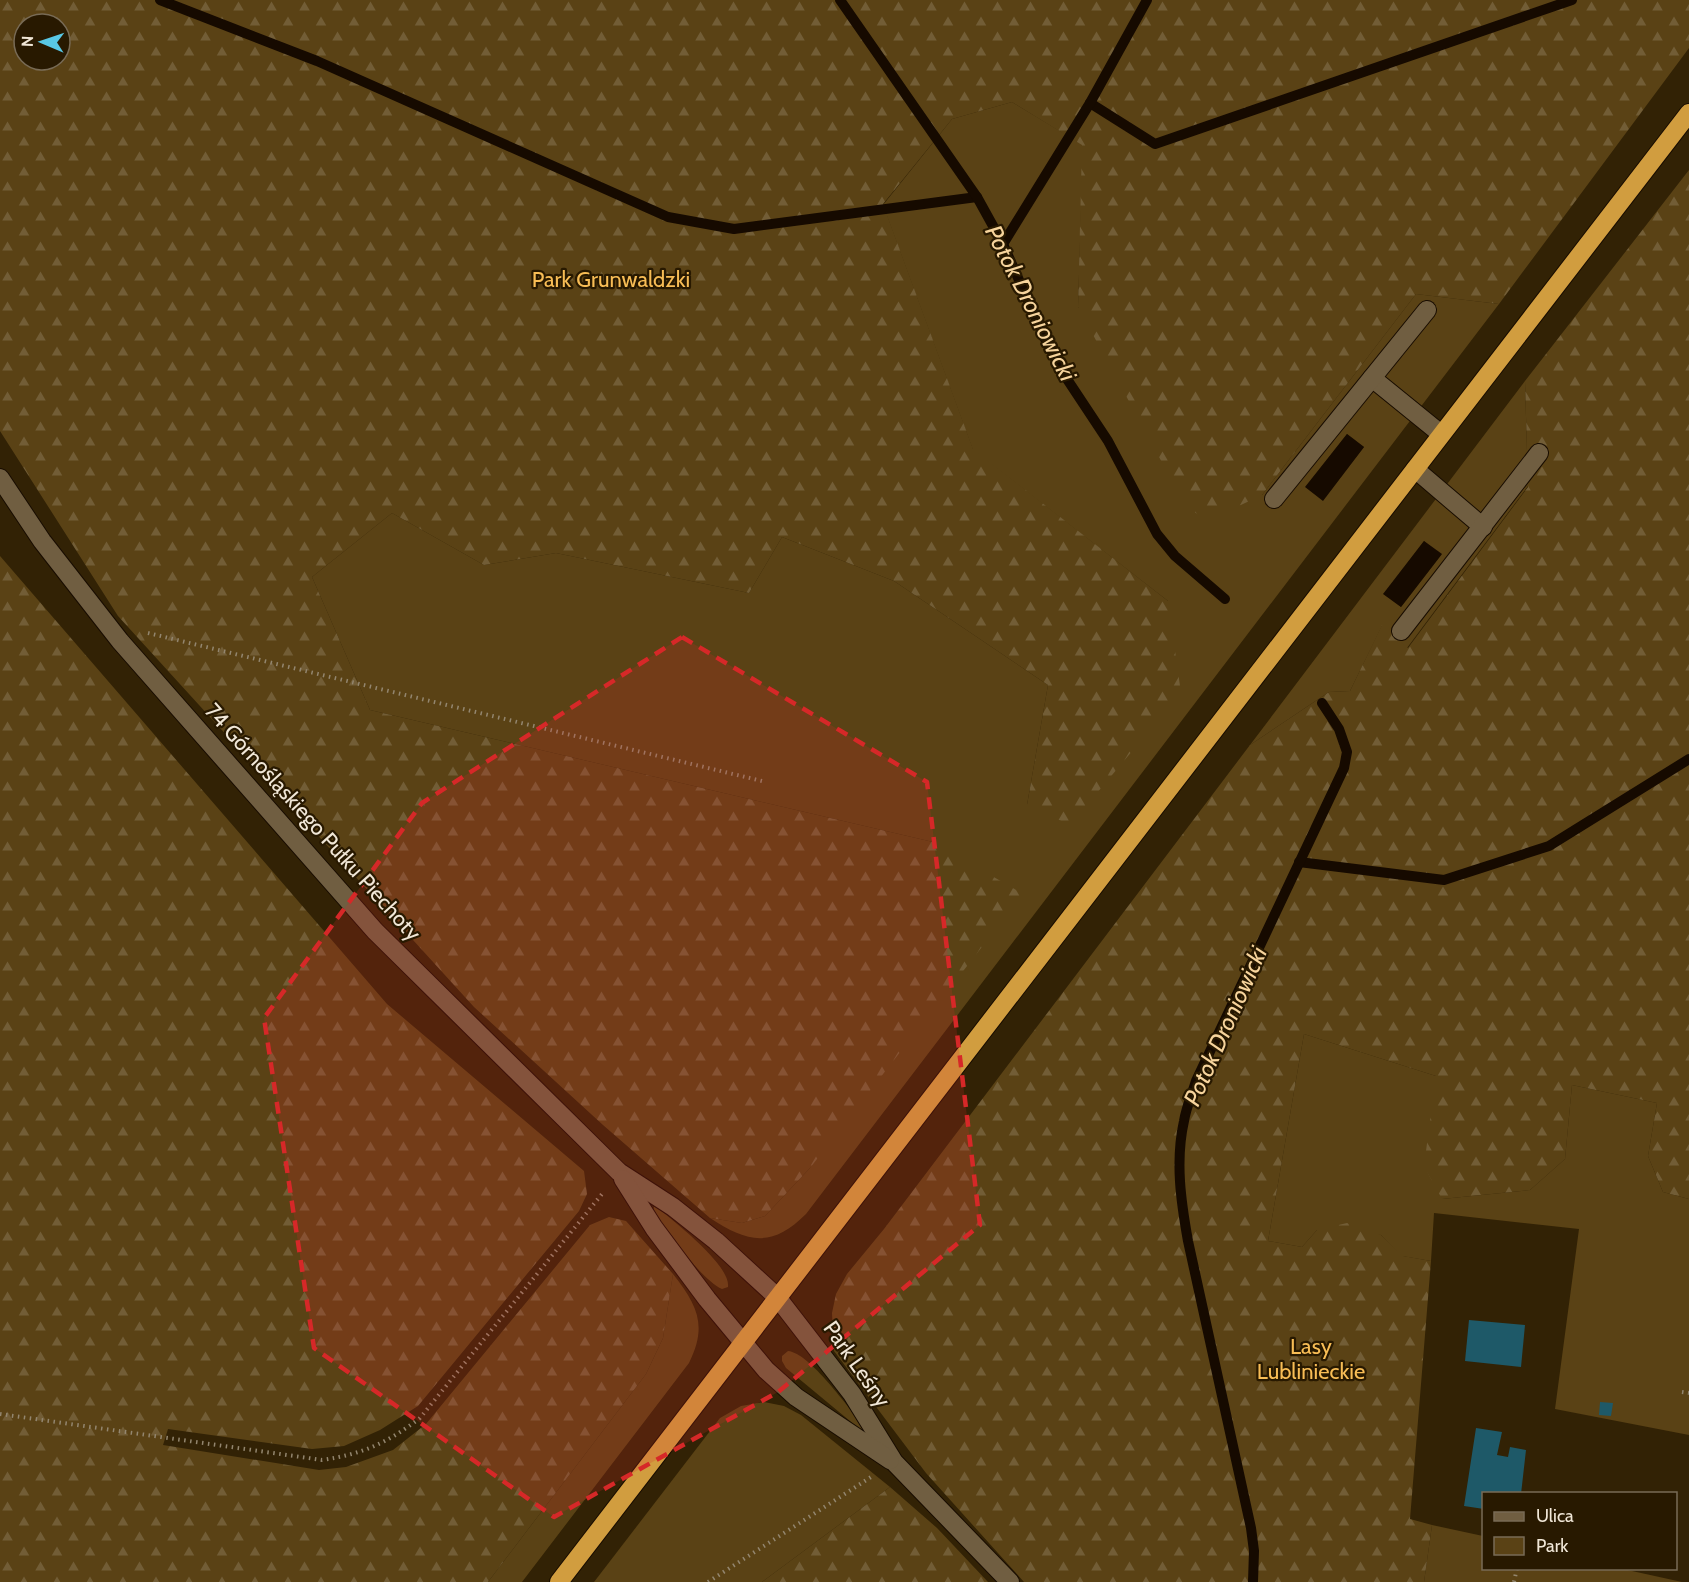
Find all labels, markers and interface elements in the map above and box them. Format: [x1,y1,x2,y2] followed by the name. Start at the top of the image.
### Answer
[12,12,72,72] north arrow
[18,36,37,47] text: N
[979,220,1083,387] water label: Potok Droniowicki
[532,266,690,293] park label: Park Grunwaldzki
[199,698,427,946] street label: 74 Górnośląskiego Pułku Piechoty
[1177,941,1273,1110] water label: Potok Droniowicki
[818,1316,896,1412] street label: Park Leśny
[1257,1333,1365,1385] park label: Lasy Lublinieckie
[1482,1492,1677,1570] legend
[1536,1505,1574,1527] text: Ulica
[1536,1535,1569,1557] text: Park

